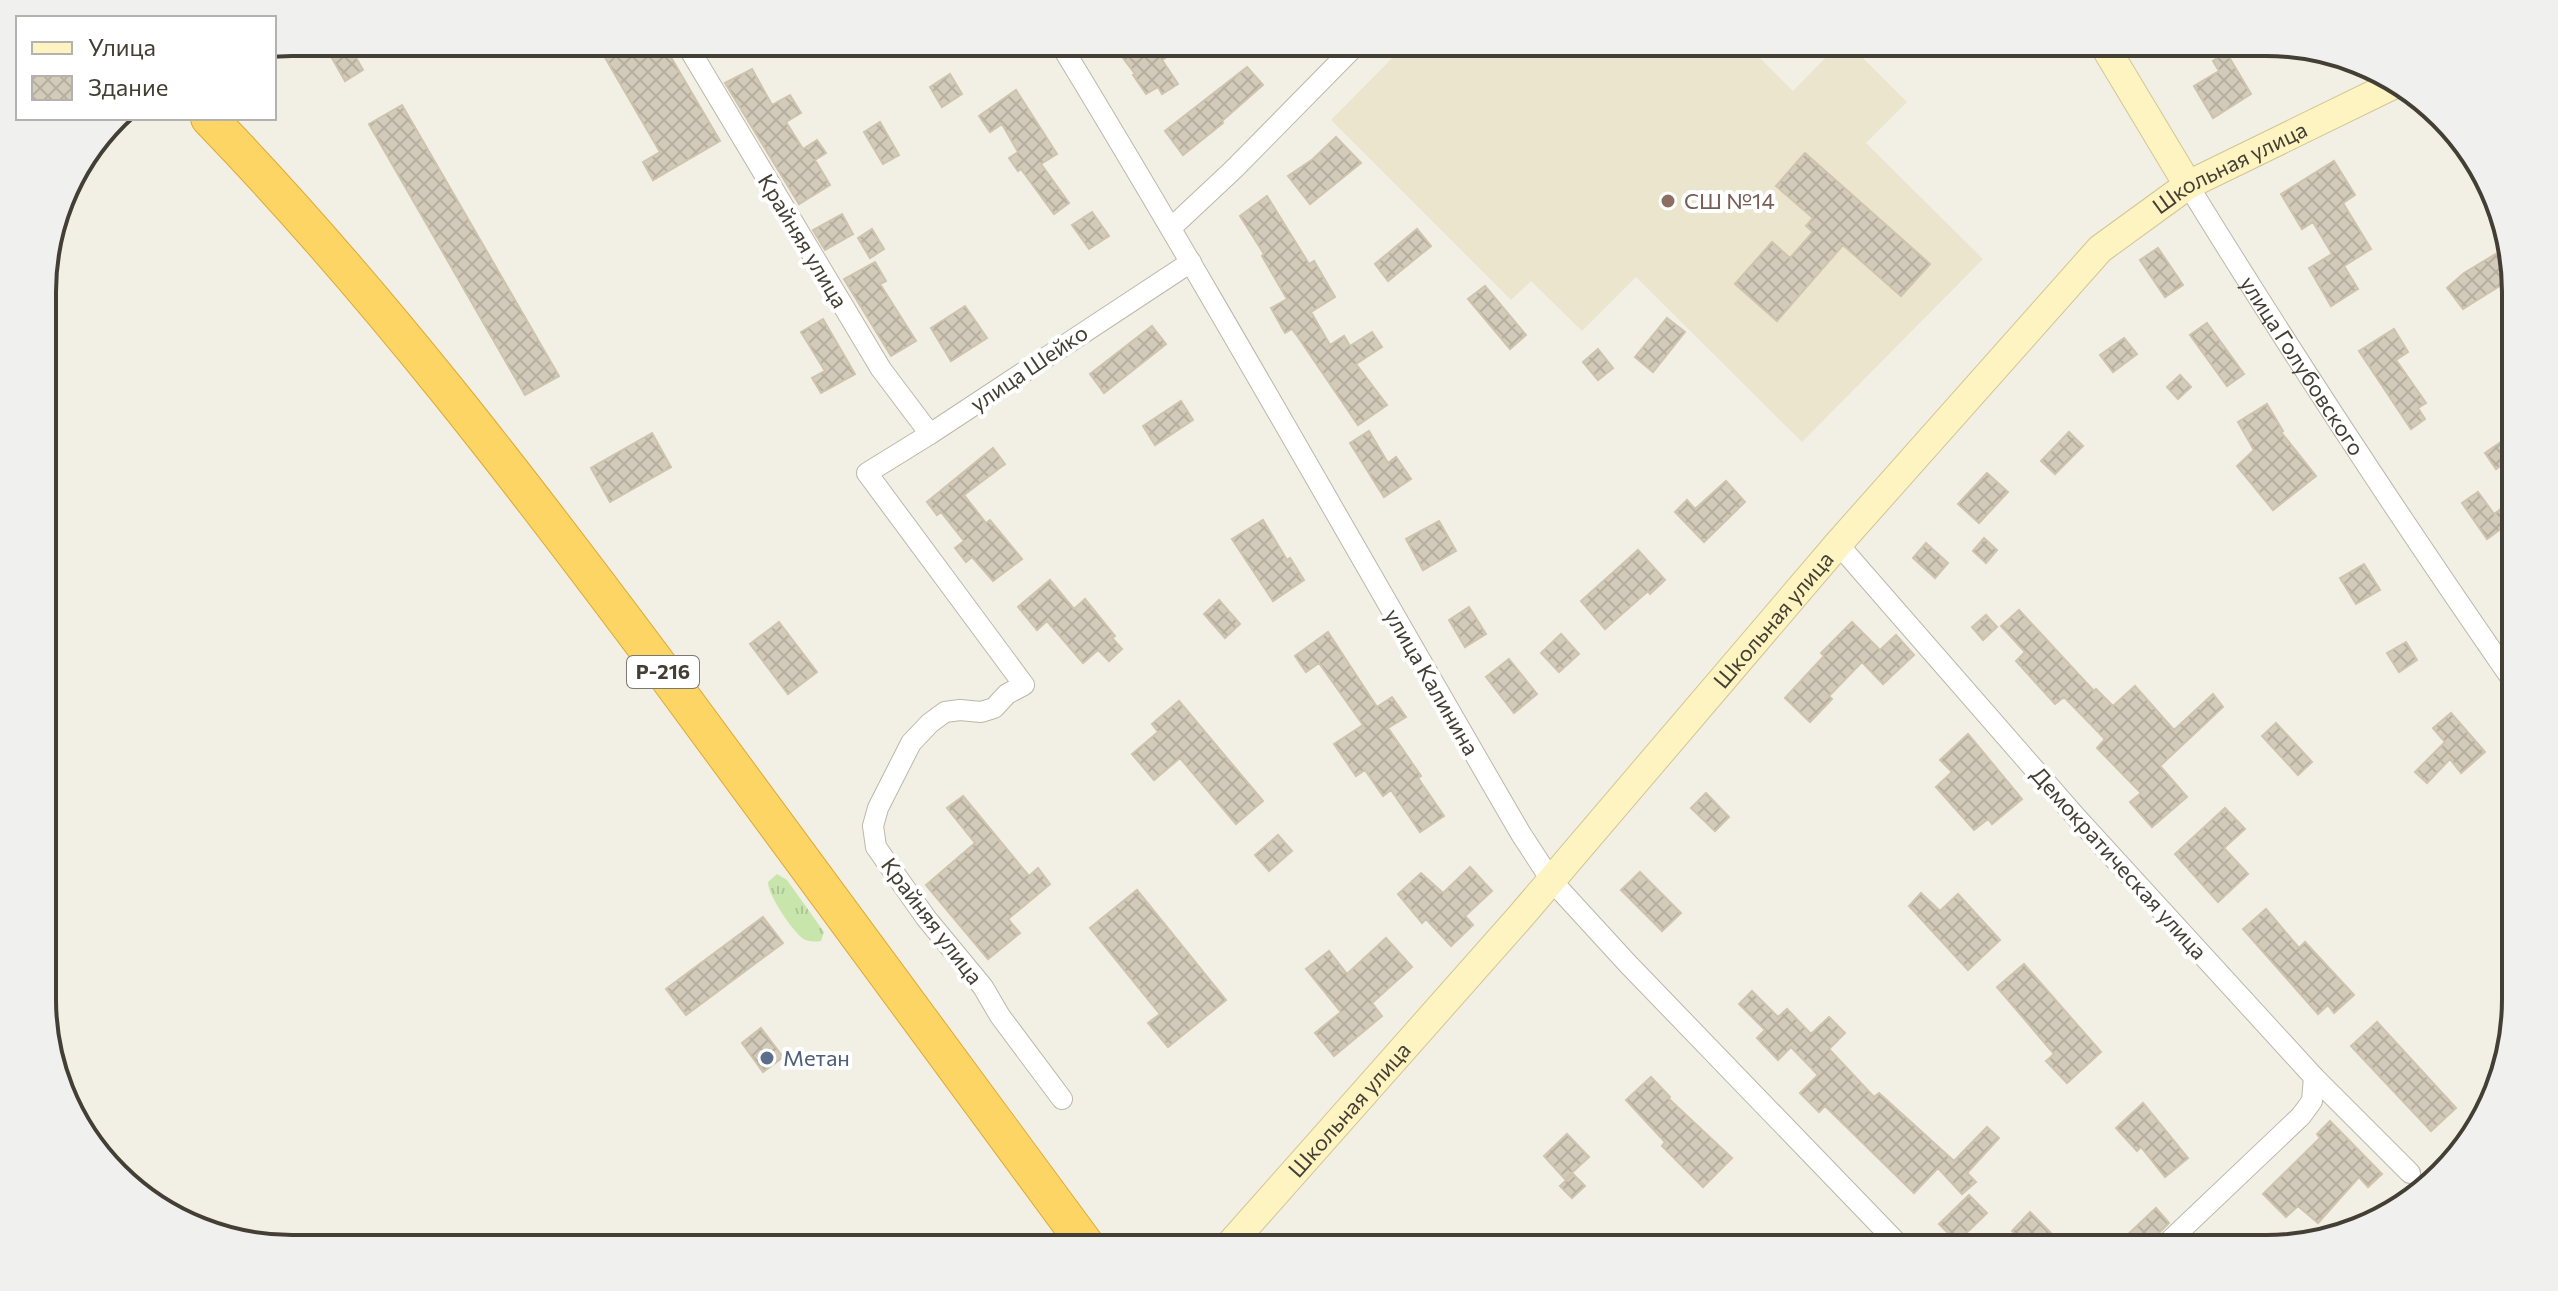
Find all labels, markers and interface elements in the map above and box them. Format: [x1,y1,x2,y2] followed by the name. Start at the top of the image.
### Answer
[16,16,276,120] legend
[88,32,156,61] text: Улица
[88,72,168,101] text: Здание
[2147,115,2311,219] street label: Школьная улица
[753,169,854,313] street label: Крайняя улица
[1684,187,1775,214] place label: СШ №14
[1659,192,1677,210] marker: СШ №14
[2235,271,2371,460] street label: улица Голубовского
[965,318,1093,417] street label: улица Шейко
[1707,546,1839,693] street label: Школьная улица
[1379,604,1485,760] street label: улица Калинина
[627,656,699,688] road number: Р-216
[2026,761,2213,965] street label: Демократическая улица
[876,852,989,989] street label: Крайняя улица
[1282,1036,1416,1182] street label: Школьная улица
[783,1044,850,1071] place label: Метан
[758,1049,776,1067] marker: Метан

